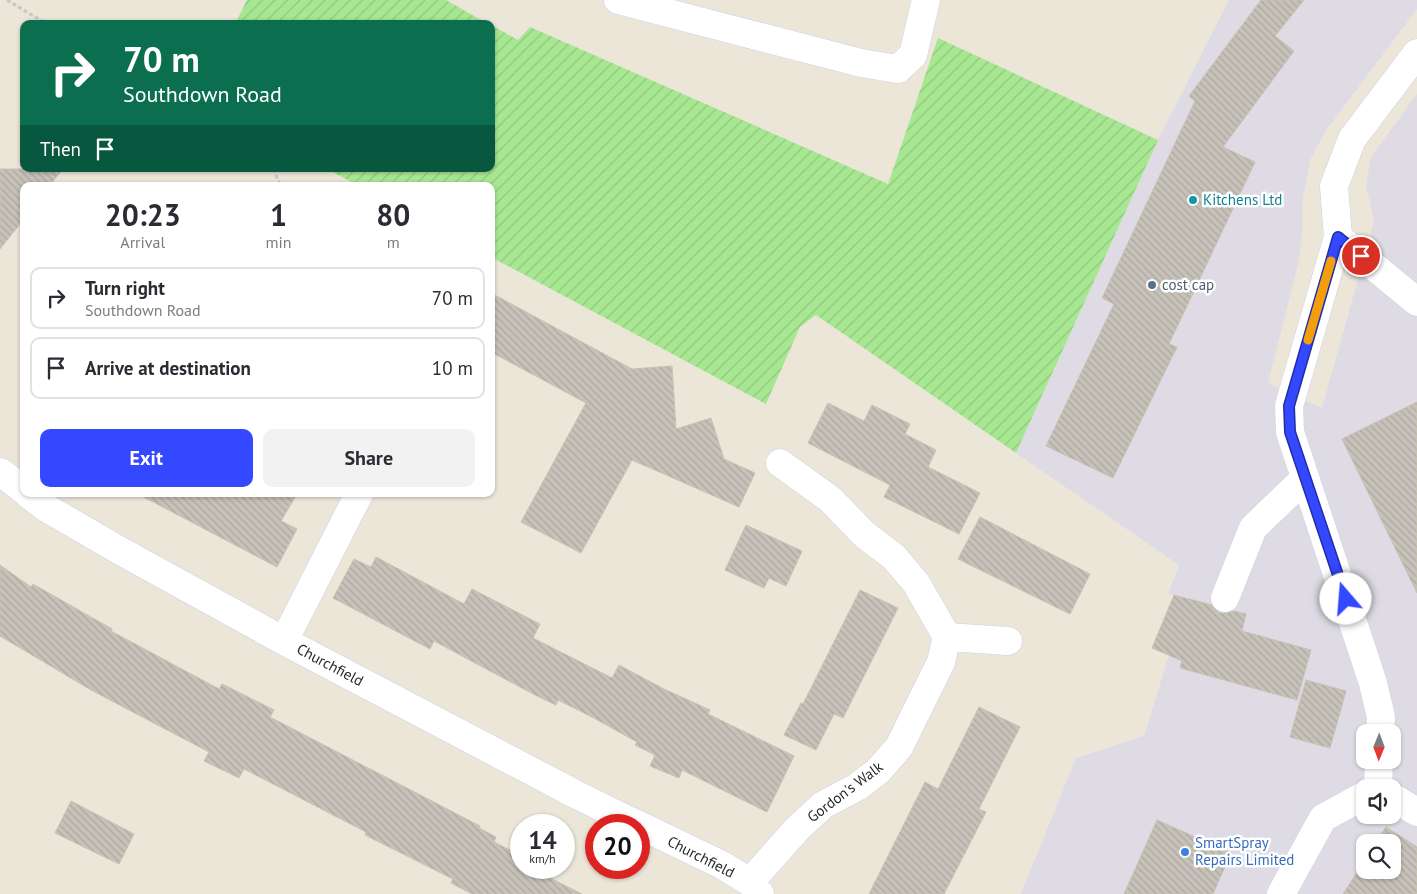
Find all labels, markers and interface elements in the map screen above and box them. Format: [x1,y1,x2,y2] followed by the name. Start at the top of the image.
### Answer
[123,36,200,82] text: 70 m
[40,40,105,105] icon: right
[123,80,282,108] text: Southdown Road
[91,135,119,163] icon: arrive
[40,137,81,161] text: Then
[1203,190,1282,209] place label: Kitchens Ltd
[1187,194,1199,206] marker: Kitchens Ltd
[105,195,181,234] text: 20:23
[270,195,287,234] text: 1
[376,195,410,234] text: 80
[120,232,165,252] text: Arrival
[266,232,292,252] text: min
[387,232,400,252] text: m
[1340,235,1382,277] pin
[1347,242,1375,270] icon: arrive
[1162,275,1214,294] place label: cost cap
[85,276,165,300] text: Turn right
[1146,279,1158,291] marker: cost cap
[42,284,70,312] icon: right
[432,286,473,310] text: 70 m
[85,300,201,320] text: Southdown Road
[42,354,70,382] icon: arrive
[85,356,251,380] text: Arrive at destination
[432,356,473,380] text: 10 m
[40,429,253,487] button: Exit
[263,429,475,487] button: Share
[1319,572,1371,624] position arrow
[293,639,367,690] street label: Churchfield
[1356,724,1401,769] north arrow
[1356,724,1401,879] map controls
[803,756,887,826] street label: Gordon's Walk
[1356,779,1401,824] button: sound
[585,814,650,879] speed limit sign: 20
[528,824,557,856] text: 14
[664,831,738,882] street label: Churchfield
[1195,833,1294,869] place label: SmartSpray Repairs Limited
[1356,834,1401,879] button: search
[1179,846,1191,858] marker: SmartSpray Repairs Limited
[529,851,556,866] text: km/h

